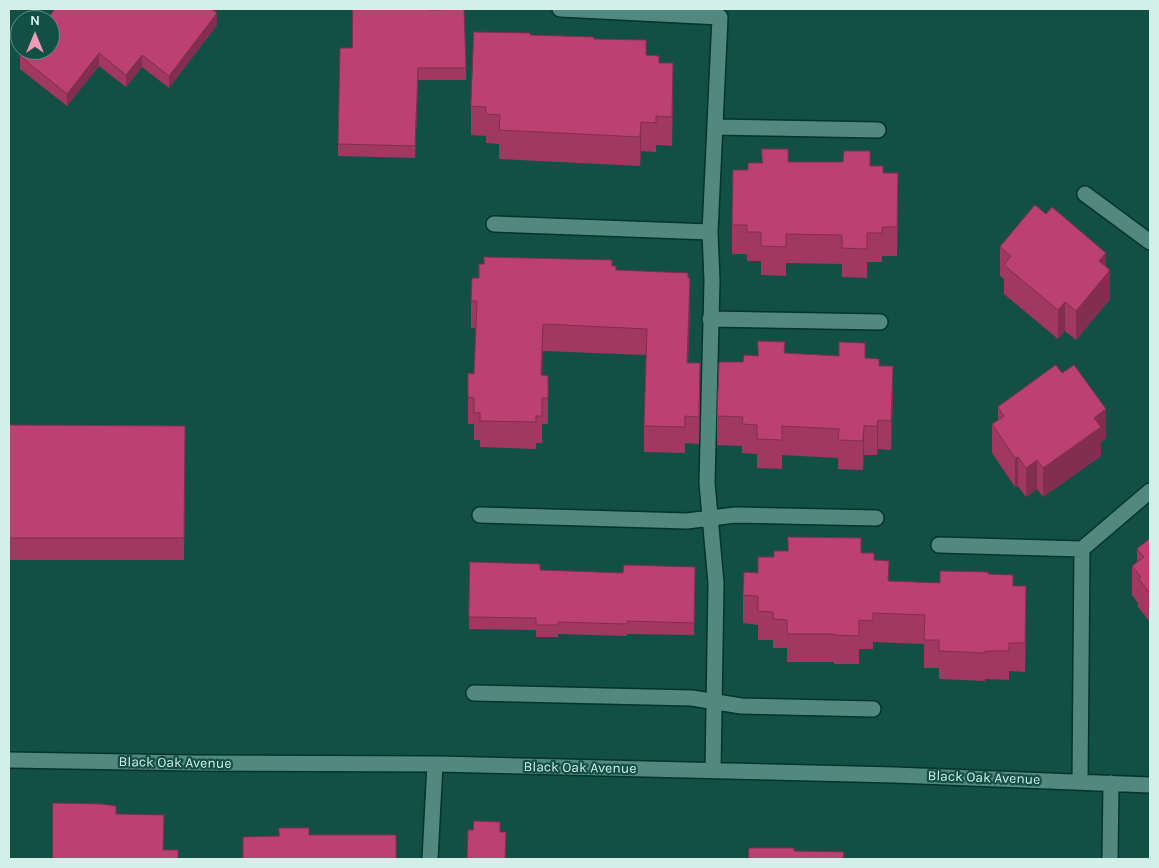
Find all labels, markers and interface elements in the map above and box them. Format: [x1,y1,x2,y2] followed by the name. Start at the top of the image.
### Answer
[10,10,60,60] north arrow
[30,12,40,29] text: N
[118,754,232,772] street label: Black Oak Avenue
[523,759,637,777] street label: Black Oak Avenue
[927,768,1041,788] street label: Black Oak Avenue

